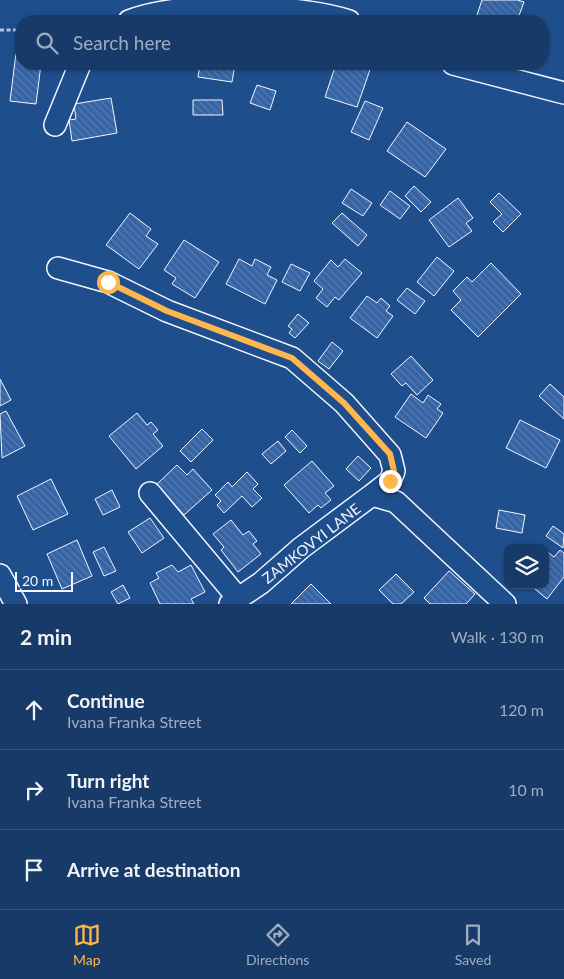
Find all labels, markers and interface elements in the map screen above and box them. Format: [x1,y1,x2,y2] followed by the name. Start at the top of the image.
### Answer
[15,15,549,70] search box
[33,29,61,57] icon: search
[73,31,171,54] text: Search here
[97,271,120,294] route start
[379,470,402,493] route end
[258,499,364,587] street label: ZAMKOVYI LANE
[504,544,549,589] map controls
[504,544,549,589] button: layers
[15,569,72,592] scale bar
[22,572,53,589] text: 20 m
[20,624,72,649] text: 2 min
[451,627,544,646] text: Walk · 130 m
[67,689,145,712] text: Continue
[20,696,48,724] icon: ahead
[499,700,544,719] text: 120 m
[67,712,202,731] text: Ivana Franka Street
[67,769,149,792] text: Turn right
[20,776,48,804] icon: right
[508,780,544,799] text: 10 m
[67,792,202,811] text: Ivana Franka Street
[20,856,48,884] icon: arrive
[67,858,240,881] text: Arrive at destination
[73,921,101,968] tab: Map
[246,921,309,968] tab: Directions
[455,921,491,968] tab: Saved

